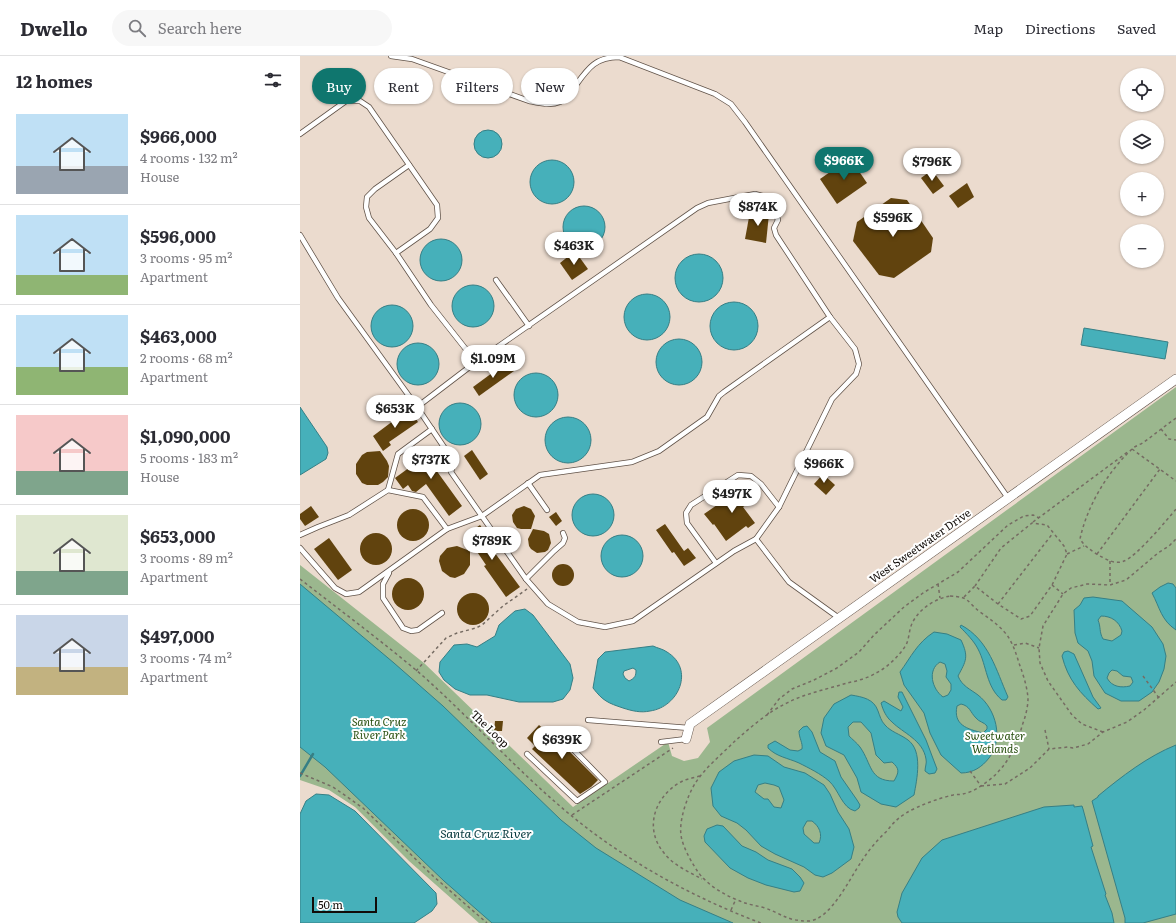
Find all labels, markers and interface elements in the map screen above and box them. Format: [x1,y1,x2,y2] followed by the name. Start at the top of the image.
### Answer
[112,10,392,46] search box
[20,14,88,42] text: Dwello
[158,16,242,39] text: Search here
[126,17,148,39] icon: search
[973,18,1003,38] text: Map
[1025,18,1095,38] text: Directions
[1117,18,1156,38] text: Saved
[16,68,92,93] text: 12 homes
[312,68,366,104] chip: Buy
[374,68,433,104] chip: Rent
[441,68,513,104] chip: Filters
[521,68,579,104] chip: New
[1120,68,1164,268] map controls
[1120,68,1164,112] button: locate
[262,69,284,91] icon: filters
[1120,120,1164,164] button: layers
[140,123,217,148] text: $966,000
[48,130,96,178] icon: home
[816,147,872,181] pin: $966K
[140,148,238,167] text: 4 rooms · 132 m²
[904,148,960,182] pin: $796K
[824,150,864,169] text: $966K
[912,151,952,170] text: $796K
[140,167,179,186] text: House
[1120,172,1164,216] button: +
[730,193,786,227] pin: $874K
[738,196,778,215] text: $874K
[865,204,921,238] pin: $596K
[873,207,913,226] text: $596K
[140,223,216,248] text: $596,000
[1120,224,1164,268] button: −
[48,231,96,279] icon: home
[546,232,602,266] pin: $463K
[554,235,594,254] text: $463K
[140,248,232,267] text: 3 rooms · 95 m²
[140,267,208,286] text: Apartment
[140,323,217,348] text: $463,000
[48,331,96,379] icon: home
[460,345,526,379] pin: $1.09M
[140,348,233,367] text: 2 rooms · 68 m²
[470,348,516,367] text: $1.09M
[140,367,208,386] text: Apartment
[367,395,423,429] pin: $653K
[375,398,415,417] text: $653K
[140,423,230,448] text: $1,090,000
[48,431,96,479] icon: home
[403,446,459,480] pin: $737K
[140,448,238,467] text: 5 rooms · 183 m²
[412,449,450,468] text: $737K
[796,450,852,484] pin: $966K
[804,453,844,472] text: $966K
[140,467,179,486] text: House
[704,480,760,514] pin: $497K
[712,483,752,502] text: $497K
[865,504,974,586] street label: West Sweetwater Drive
[140,523,215,548] text: $653,000
[464,527,520,561] pin: $789K
[472,530,512,549] text: $789K
[48,531,96,579] icon: home
[140,548,233,567] text: 3 rooms · 89 m²
[140,567,208,586] text: Apartment
[140,623,214,648] text: $497,000
[48,631,96,679] icon: home
[140,648,232,667] text: 3 rooms · 74 m²
[140,667,208,686] text: Apartment
[468,706,514,751] street label: The Loop
[352,713,406,742] park label: Santa Cruz River Park
[534,726,590,760] pin: $639K
[965,727,1025,756] park label: Sweetwater Wetlands
[542,729,582,748] text: $639K
[440,824,532,842] water label: Santa Cruz River
[312,895,377,914] scale bar
[318,896,343,912] text: 50 m

